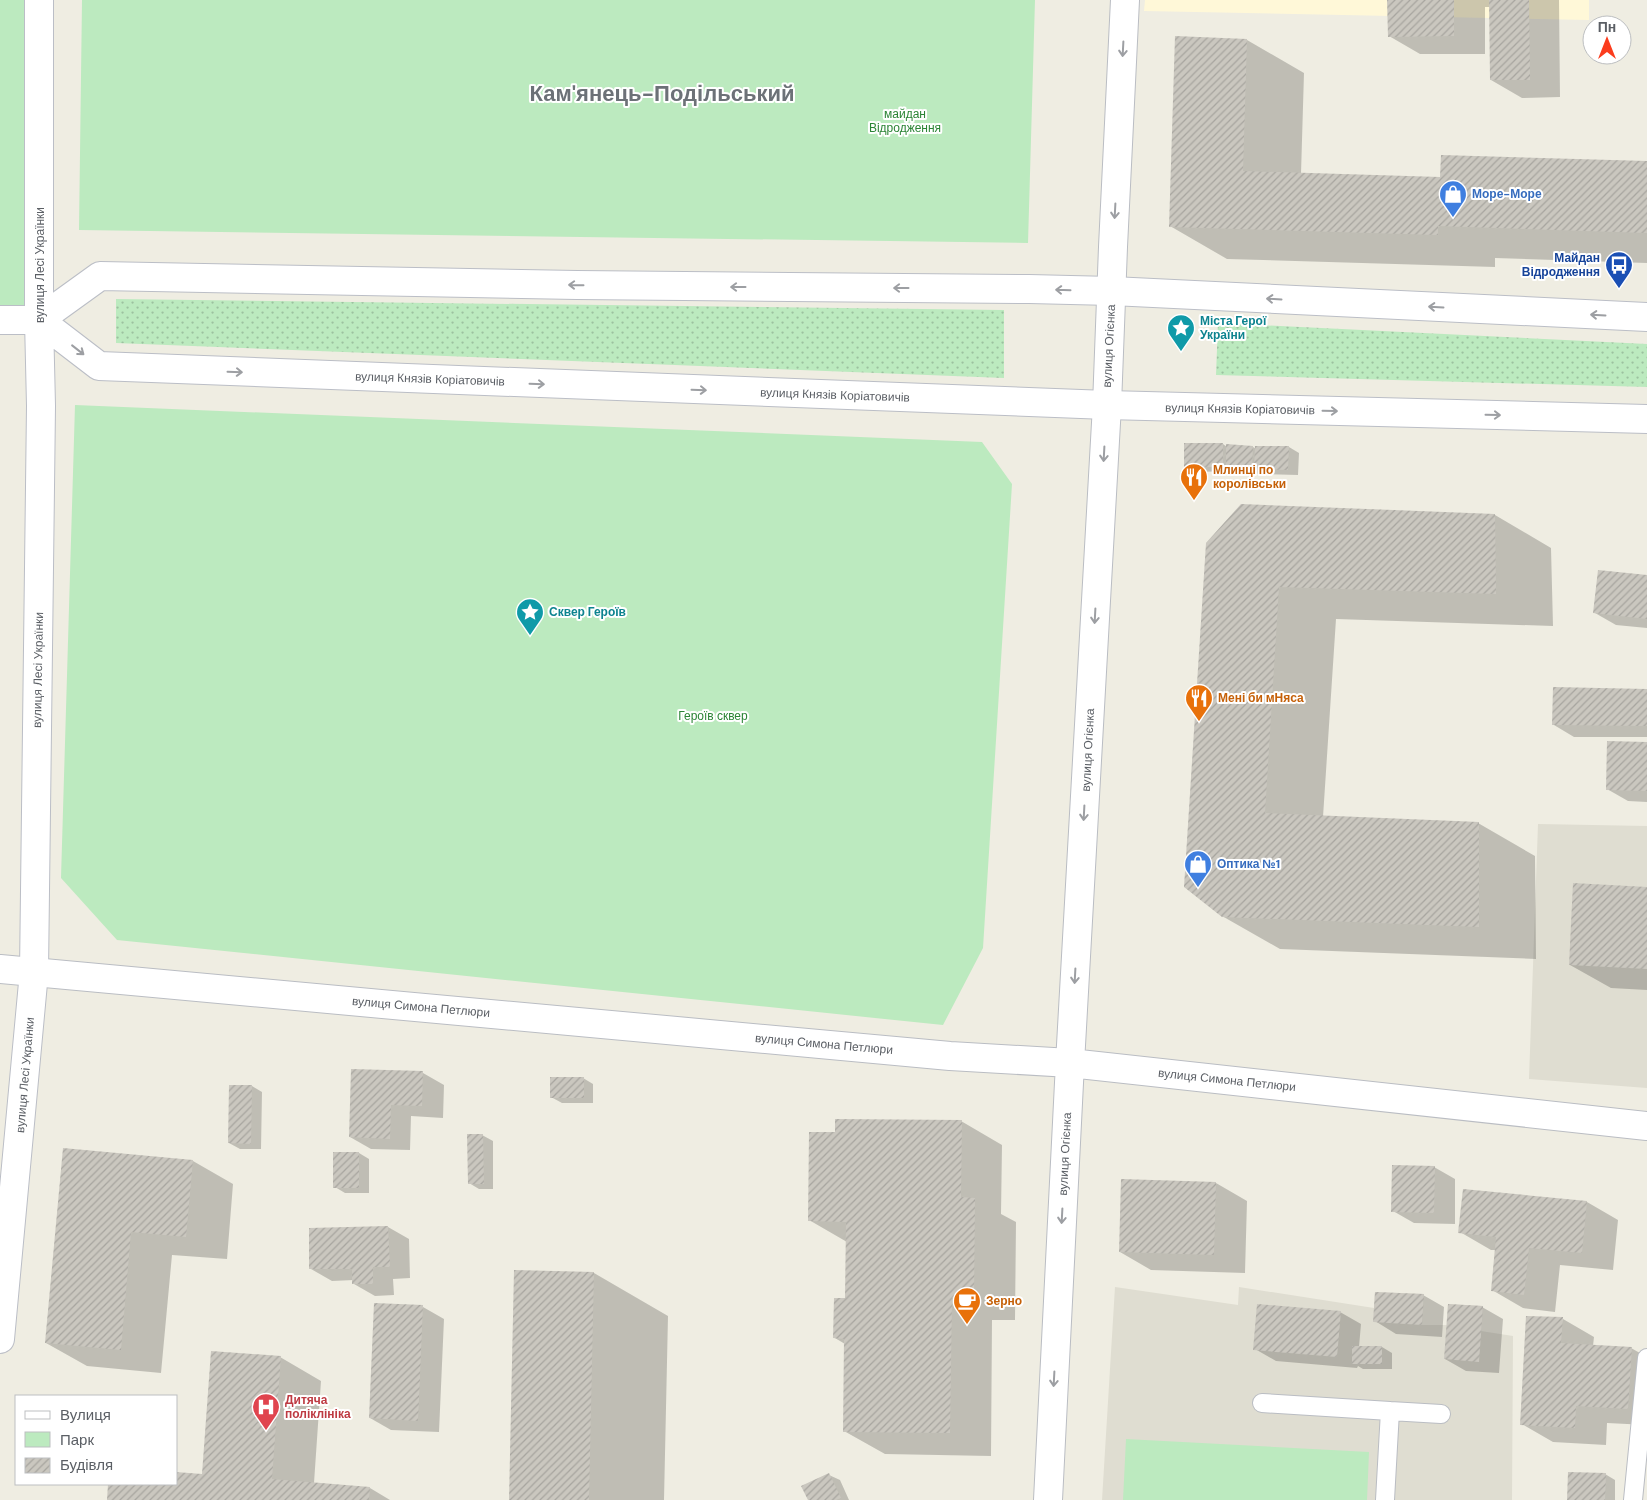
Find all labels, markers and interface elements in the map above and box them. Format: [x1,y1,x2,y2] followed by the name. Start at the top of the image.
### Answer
[1582,15,1632,65] north arrow
[1598,18,1616,36] text: Пн
[1118,40,1127,56] one-way arrow
[530,79,794,108] district label: Кам'янець-Подільський
[869,106,941,136] park label: майдан Відродження
[1438,179,1468,218] shop icon: Море-Море
[1472,186,1542,202] place label: Море-Море
[1110,203,1119,219] one-way arrow
[32,207,48,323] street label: вулиця Лесі Українки
[1522,250,1600,280] place label: Майдан Відродження
[1604,250,1634,289] bus stop icon: Майдан Відродження
[568,280,584,290] one-way arrow
[730,282,746,292] one-way arrow
[893,283,909,293] one-way arrow
[1055,285,1072,295] one-way arrow
[1266,295,1282,304] one-way arrow
[1428,302,1444,312] one-way arrow
[1099,304,1119,388] street label: вулиця Огієнка
[1591,310,1607,319] one-way arrow
[1166,313,1196,352] place icon: Міста Герої України
[1200,313,1267,343] place label: Міста Герої України
[71,344,84,355] one-way arrow
[226,367,242,376] one-way arrow
[355,368,505,390] street label: вулиця Князів Коріатовичів
[529,379,545,388] one-way arrow
[760,384,910,406] street label: вулиця Князів Коріатовичів
[690,385,707,395] one-way arrow
[1165,400,1315,418] street label: вулиця Князів Коріатовичів
[1322,406,1338,416] one-way arrow
[1484,410,1501,420] one-way arrow
[1100,446,1109,462] one-way arrow
[1179,462,1209,501] restaurant icon: Млинці по королівськи
[1213,462,1286,492] place label: Млинці по королівськи
[515,597,545,636] place icon: Сквер Героїв
[549,604,626,620] place label: Сквер Героїв
[1091,608,1100,624] one-way arrow
[29,612,47,728] street label: вулиця Лесі Українки
[1184,683,1214,722] restaurant icon: Мені би мНяса
[1218,690,1304,706] place label: Мені би мНяса
[678,708,748,724] park label: Героїв сквер
[1078,708,1098,792] street label: вулиця Огієнка
[1080,805,1089,821] one-way arrow
[1183,849,1213,888] shop icon: Оптика №1
[1217,856,1280,872] place label: Оптика №1
[1070,967,1079,983] one-way arrow
[351,993,491,1021] street label: вулиця Симона Петлюри
[12,1016,38,1134] street label: вулиця Лесі Українки
[754,1030,894,1058] street label: вулиця Симона Петлюри
[1157,1065,1297,1095] street label: вулиця Симона Петлюри
[1055,1112,1075,1196] street label: вулиця Огієнка
[1058,1208,1067,1224] one-way arrow
[952,1286,982,1325] cafe icon: Зерно
[986,1293,1022,1309] place label: Зерно
[1050,1370,1059,1386] one-way arrow
[251,1392,281,1431] hospital icon: Дитяча поліклініка
[285,1392,351,1422] place label: Дитяча поліклініка
[15,1395,178,1485] legend
[60,1405,111,1425] text: Вулиця
[60,1430,94,1450] text: Парк
[60,1455,113,1475] text: Будівля

